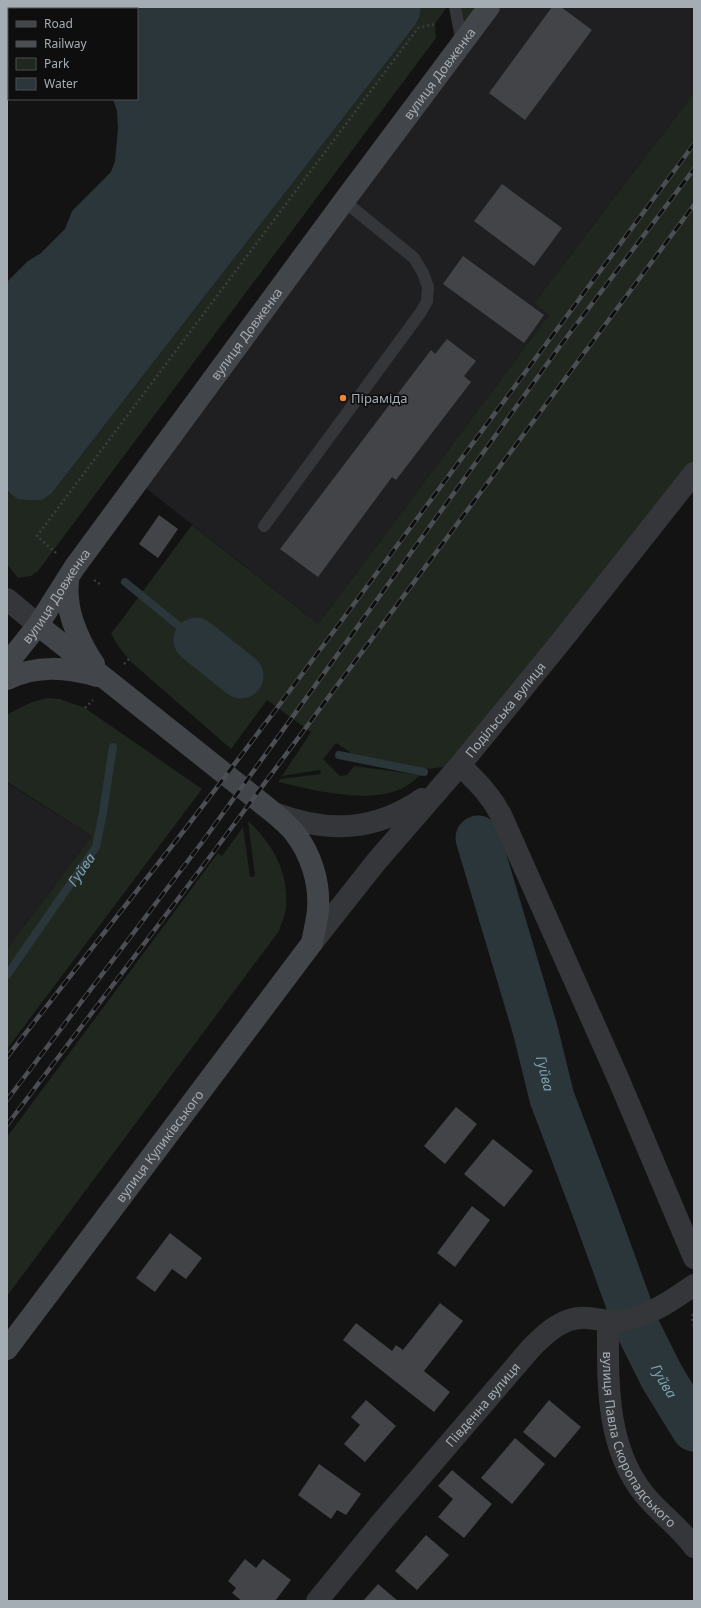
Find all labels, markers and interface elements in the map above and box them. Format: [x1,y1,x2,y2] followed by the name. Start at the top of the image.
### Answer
[8,8,138,100] legend
[44,15,73,32] text: Road
[399,24,480,123] street label: вулиця Довженка
[44,35,88,52] text: Railway
[44,55,70,72] text: Park
[44,75,78,92] text: Water
[206,284,286,384] street label: вулиця Довженка
[351,389,407,407] place label: Піраміда
[338,393,348,403] marker: Піраміда
[18,545,94,647] street label: вулиця Довженка
[461,658,550,761] street label: Подільська вулиця
[62,849,99,889] water label: Гуйва
[532,1053,560,1093] water label: Гуйва
[111,1086,208,1206] street label: вулиця Куликівського
[599,1351,681,1531] street label: вулиця Павла Скоропадського
[441,1358,524,1451] street label: Південна вулиця
[647,1361,682,1401] water label: Гуйва

